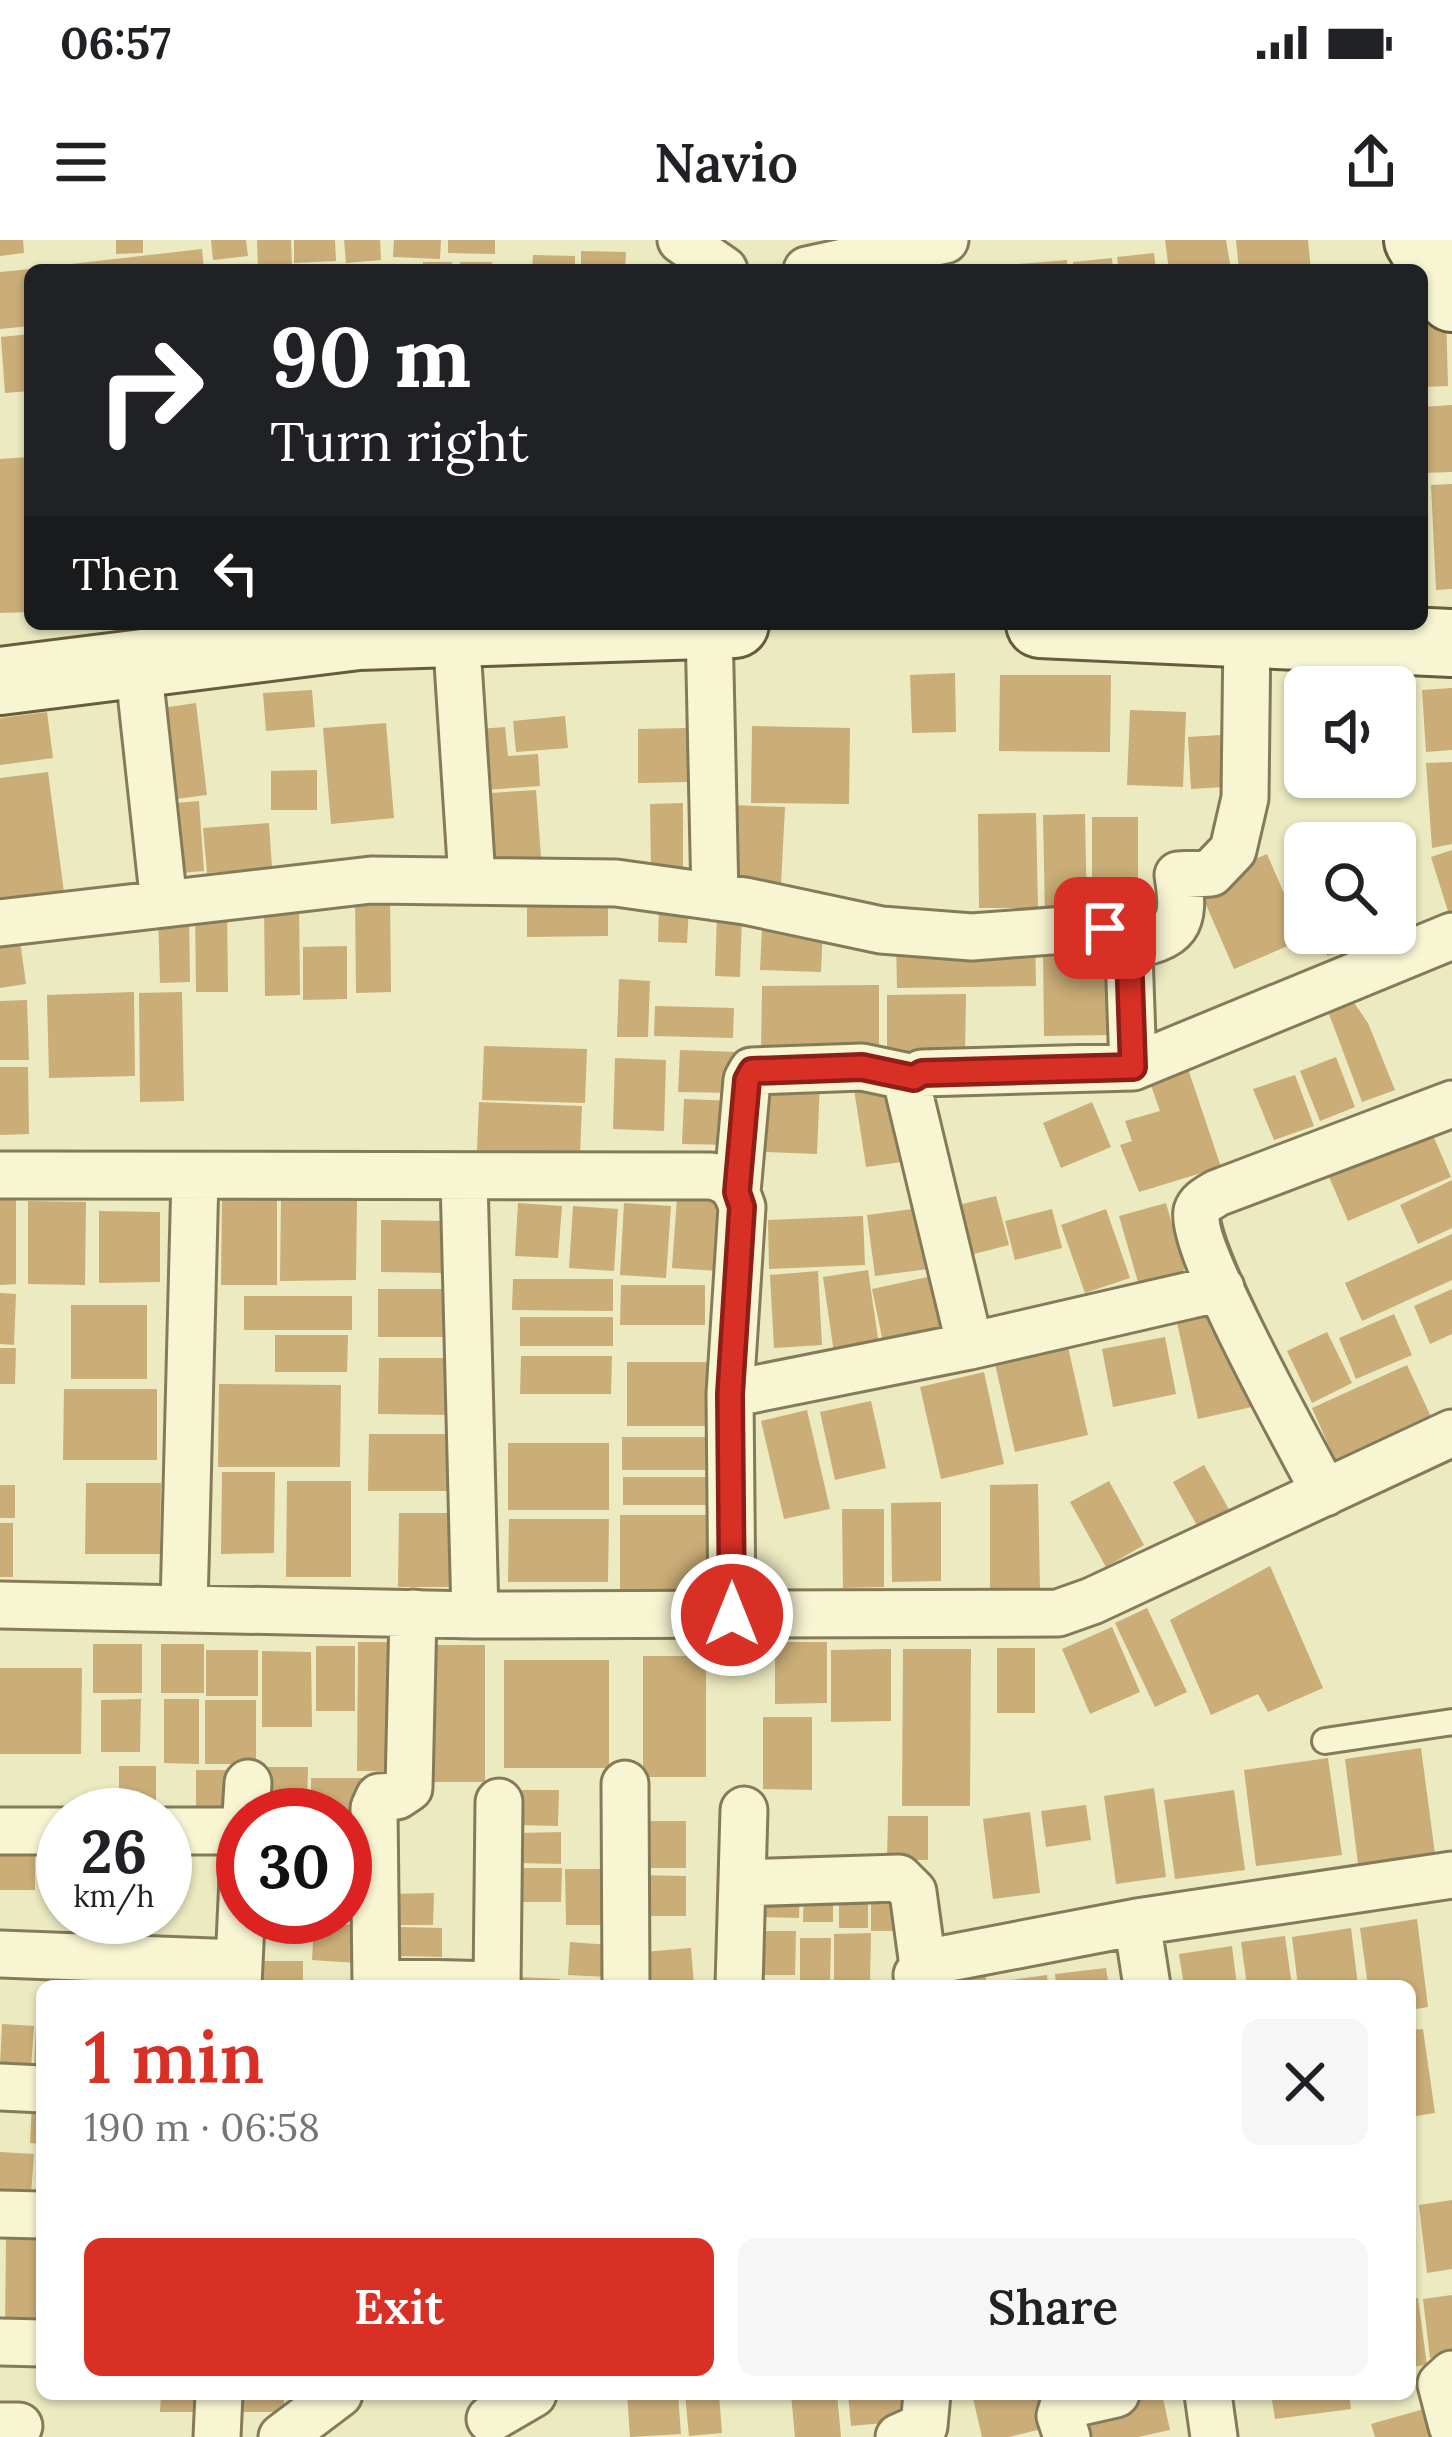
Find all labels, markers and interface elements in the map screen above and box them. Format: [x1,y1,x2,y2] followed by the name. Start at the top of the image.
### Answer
[60,14,171,71] text: 06:57
[654,128,798,197] text: Navio
[48,129,114,195] icon: menu
[1338,129,1404,195] icon: share
[270,302,471,410] text: 90 m
[72,312,228,468] icon: right
[270,407,529,476] text: Turn right
[203,540,269,606] icon: left
[72,545,179,602] text: Then
[1284,666,1416,954] map controls
[1284,666,1416,798] button: sound
[1284,822,1416,954] button: search
[1054,877,1156,979] pin
[1072,895,1138,961] icon: arrive
[669,1552,795,1678] position arrow
[216,1788,372,1944] speed limit sign: 30
[81,1813,147,1889] text: 26
[73,1877,155,1915] text: km/h
[84,2011,264,2103] text: 1 min
[1242,2019,1368,2145] button: close
[84,2102,320,2152] text: 190 m · 06:58
[84,2238,714,2376] button: Exit
[738,2238,1368,2376] button: Share

